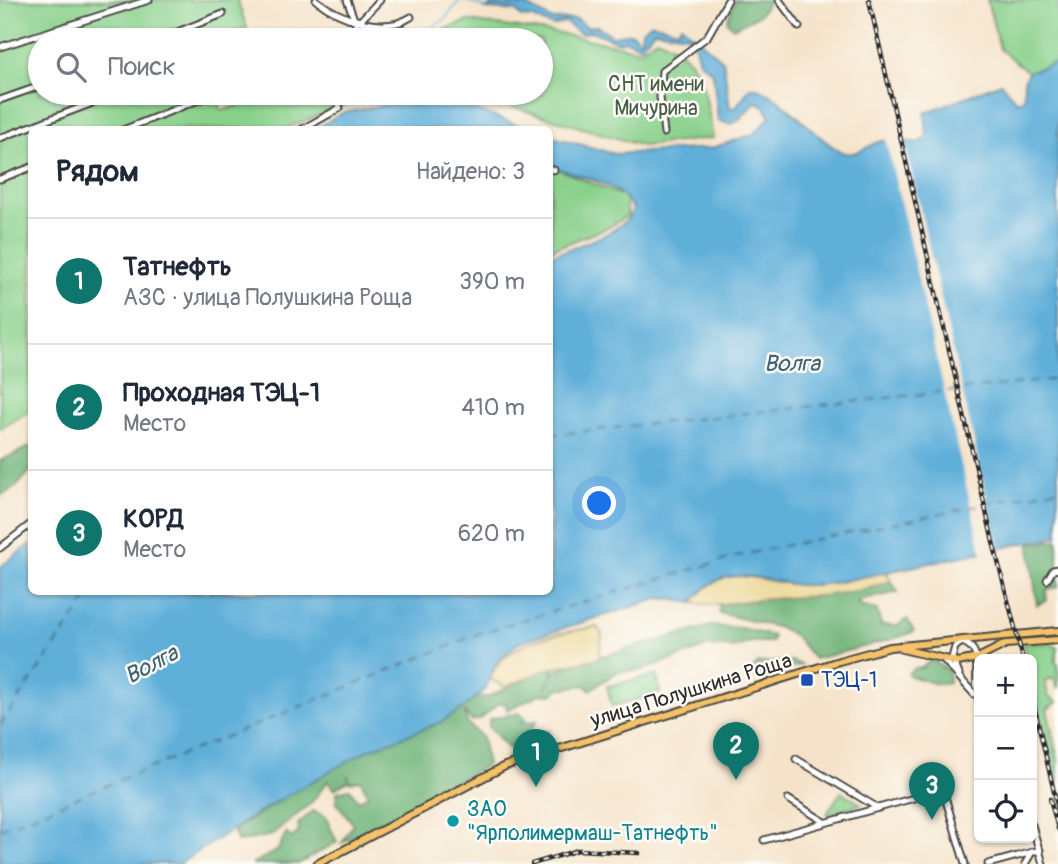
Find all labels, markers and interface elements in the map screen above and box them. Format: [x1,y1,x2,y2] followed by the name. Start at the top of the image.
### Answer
[28,28,553,105] search box
[52,48,90,86] icon: search
[108,51,176,83] text: Поиск
[608,71,704,122] park label: СНТ имени Мичурина
[56,153,139,190] text: Рядом
[416,157,525,186] text: Найдено: 3
[123,251,232,283] text: Татнефть
[75,267,84,296] text: 1
[459,267,525,296] text: 390 m
[123,283,412,312] text: АЗС · улица Полушкина Роща
[764,349,821,378] water label: Волга
[123,377,320,409] text: Проходная ТЭЦ-1
[73,393,85,422] text: 2
[462,393,525,422] text: 410 m
[123,409,186,438] text: Место
[582,486,616,520] your location
[123,503,183,535] text: КОРД
[73,519,85,548] text: 3
[458,519,525,548] text: 620 m
[123,535,186,564] text: Место
[120,638,184,690] water label: Волга
[586,647,795,734] street label: улица Полушкина Роща
[974,654,1037,843] map controls
[974,654,1037,717] button: +
[821,667,877,694] place label: ТЭЦ-1
[799,672,815,688] marker: ТЭЦ-1
[974,717,1037,780] button: −
[713,722,759,780] pin: 2
[513,729,559,787] pin: 1
[909,762,955,820] pin: 3
[974,780,1037,843] button: locate
[467,796,718,847] place label: ЗАО "Ярполимермаш-Татнефть"
[445,813,461,829] marker: ЗАО "Ярполимермаш-Татнефть"

